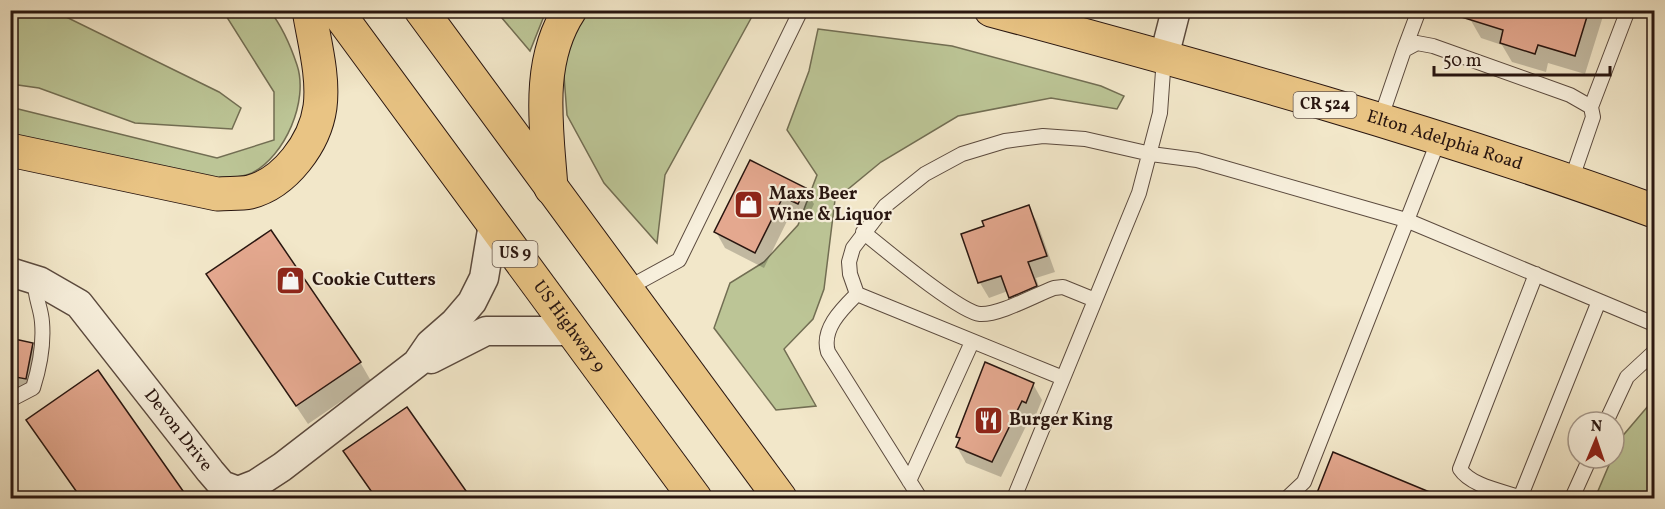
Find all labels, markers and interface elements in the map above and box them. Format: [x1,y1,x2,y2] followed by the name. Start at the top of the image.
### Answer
[1434,39,1610,77] scale bar
[1443,49,1482,74] text: 50 m
[1294,92,1356,118] road number: CR 524
[1364,104,1526,177] street label: Elton Adelphia Road
[769,182,892,228] place label: Maxs Beer Wine & Liquor
[732,188,764,220] shop icon: Maxs Beer Wine & Liquor
[492,241,538,267] road number: US 9
[275,264,307,296] shop icon: Cookie Cutters
[312,268,436,293] place label: Cookie Cutters
[527,275,611,378] street label: US Highway 9
[138,384,218,477] street label: Devon Drive
[972,404,1004,436] restaurant icon: Burger King
[1009,408,1113,433] place label: Burger King
[1566,410,1626,470] north arrow
[1590,416,1603,438] text: N

